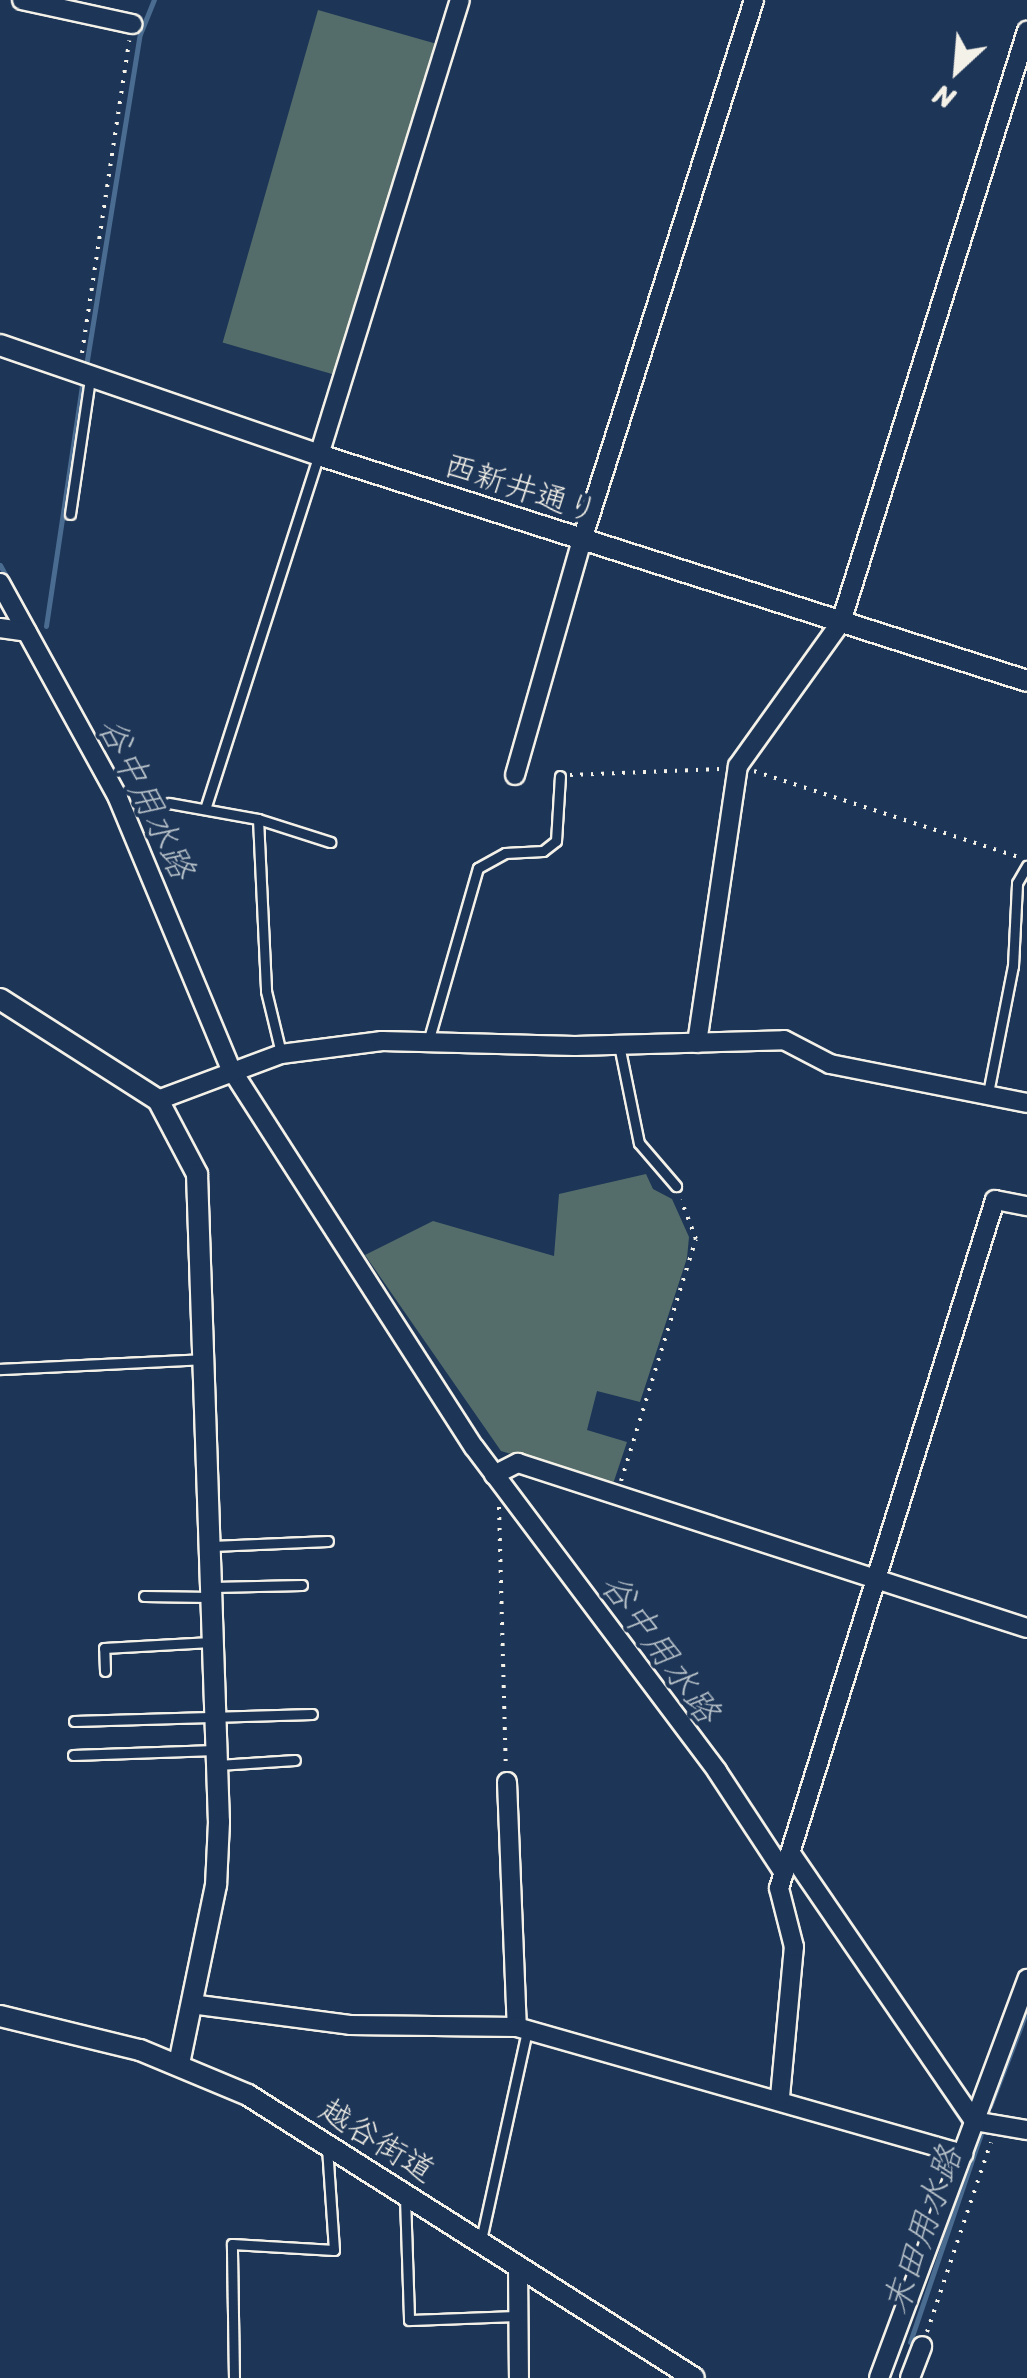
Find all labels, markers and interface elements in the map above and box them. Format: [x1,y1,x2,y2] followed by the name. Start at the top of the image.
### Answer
[907,20,1007,120] north arrow
[924,71,963,124] text: N
[439,446,603,532] street label: 西新井通り
[90,710,204,886] water label: 谷中用水路
[593,1565,729,1731] water label: 谷中用水路
[313,2091,441,2191] street label: 越谷街道
[874,2140,970,2320] water label: 末田用水路

